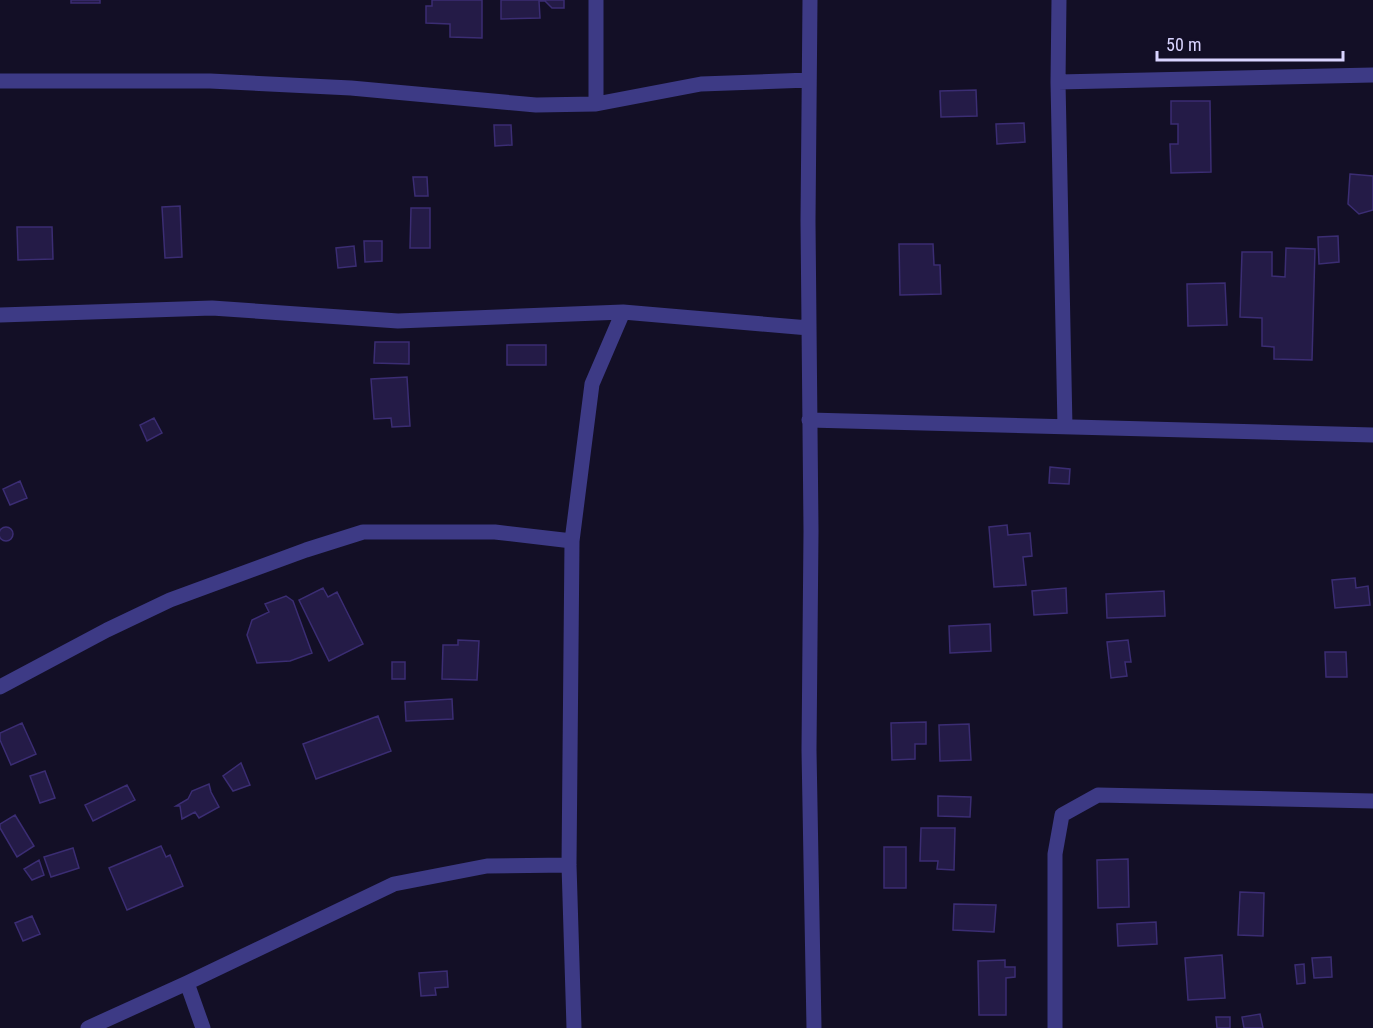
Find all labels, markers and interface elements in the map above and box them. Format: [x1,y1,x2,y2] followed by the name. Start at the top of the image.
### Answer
[1157,24,1343,62] scale bar
[1166,34,1201,55] text: 50 m

